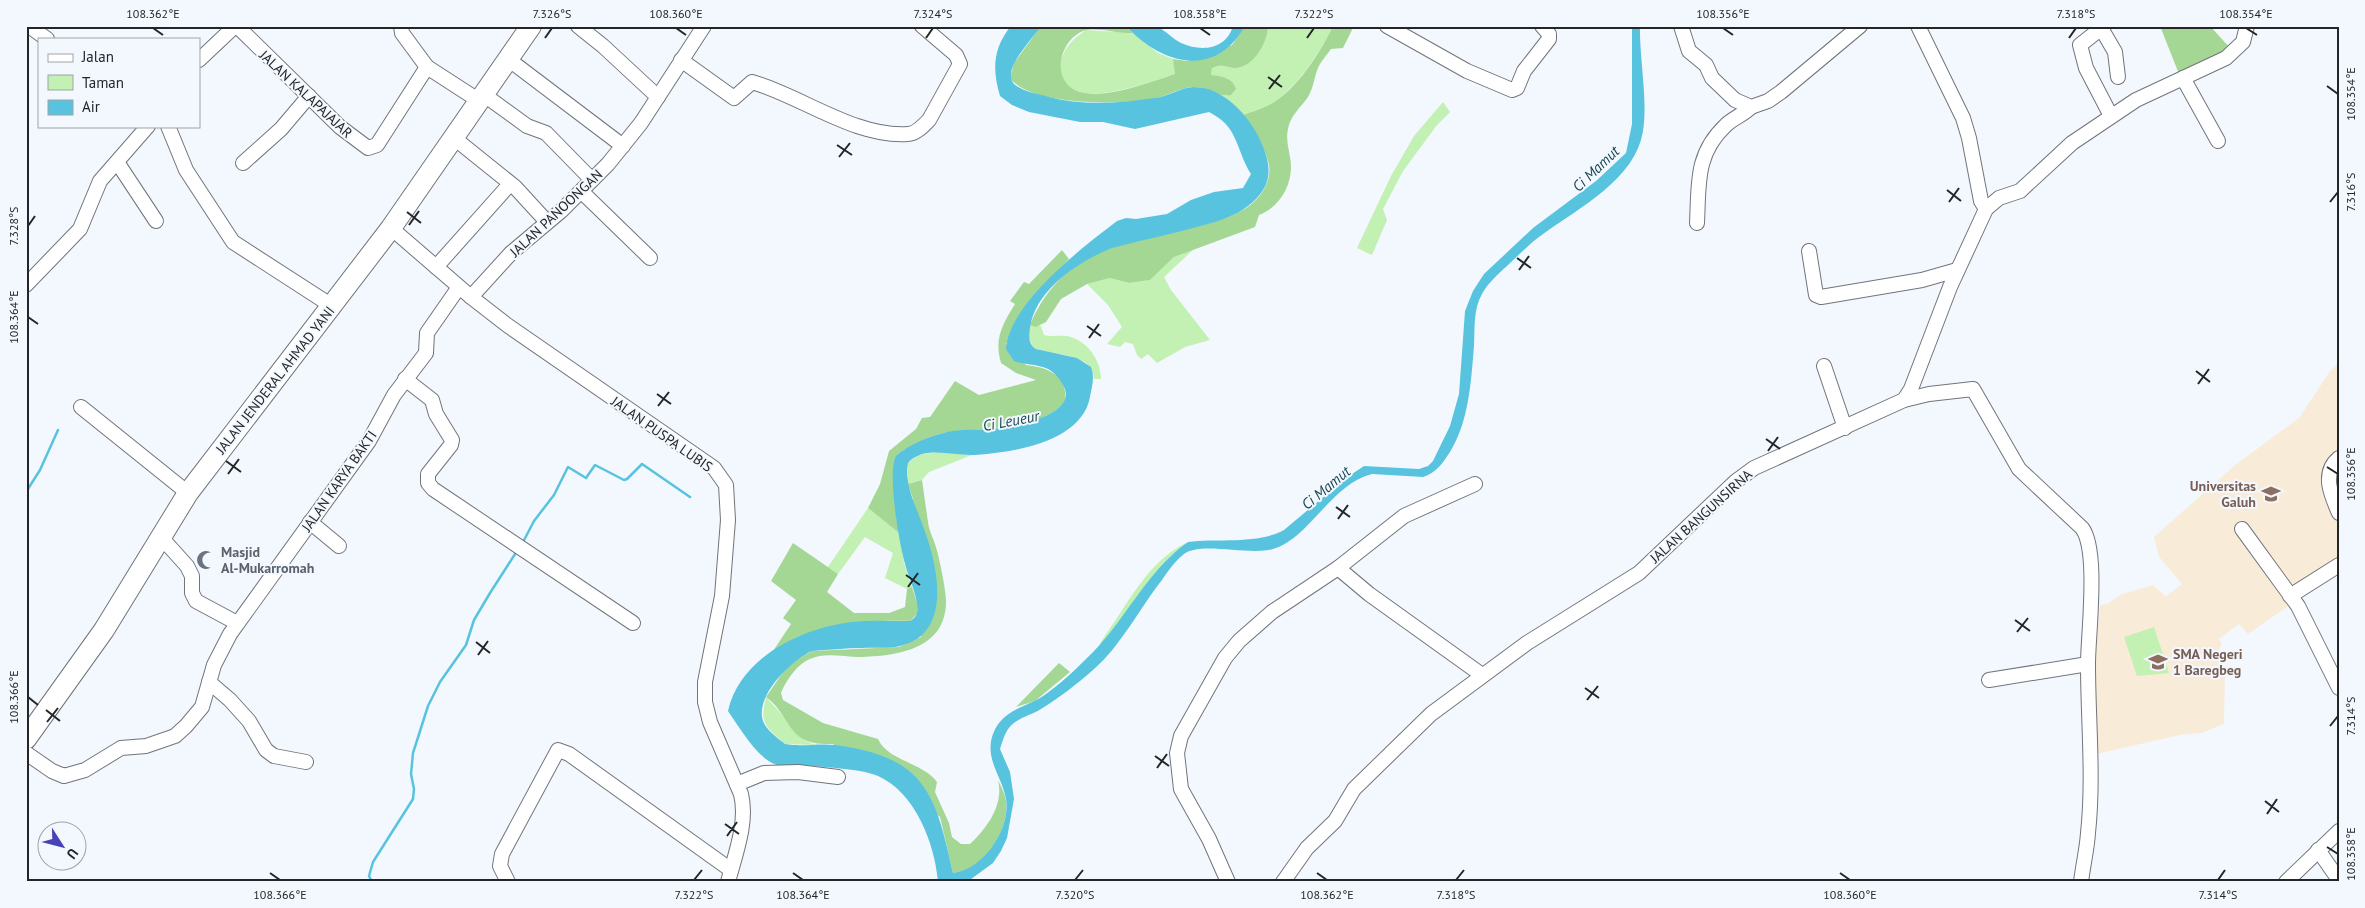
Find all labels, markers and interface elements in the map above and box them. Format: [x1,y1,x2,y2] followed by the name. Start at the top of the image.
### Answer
[126,6,180,21] text: 108.362°E
[533,6,571,21] text: 7.326°S
[649,6,703,21] text: 108.360°E
[914,6,952,21] text: 7.324°S
[1173,6,1227,21] text: 108.358°E
[1295,6,1333,21] text: 7.322°S
[1696,6,1750,21] text: 108.356°E
[2057,6,2095,21] text: 7.318°S
[2219,6,2273,21] text: 108.354°E
[38,38,200,128] legend
[255,46,356,142] street label: JALAN KALAPAJAJAR
[81,47,114,66] text: Jalan
[2343,67,2358,121] text: 108.354°E
[82,73,124,92] text: Taman
[82,97,100,116] text: Air
[1568,141,1624,196] water label: Ci Mamut
[505,165,606,261] street label: JALAN PANOONGAN
[2343,173,2358,211] text: 7.316°S
[6,207,21,245] text: 7.328°S
[6,290,21,344] text: 108.364°E
[211,303,338,458] street label: JALAN JENDERAL AHMAD YANI
[607,392,716,476] street label: JALAN PUSPA LUBIS
[981,406,1042,435] water label: Ci Leueur
[297,427,381,536] street label: JALAN KARYA BAKTI
[2343,447,2358,501] text: 108.356°E
[1297,461,1355,514] water label: Ci Mamut
[1645,465,1756,567] street label: JALAN BANGUNSIRNA
[2190,477,2256,511] place label: Universitas Galuh
[2260,483,2282,505] school or university icon: Universitas Galuh
[221,543,314,577] place label: Masjid Al-Mukarromah
[195,549,217,571] mosque icon: Masjid Al-Mukarromah
[2173,645,2243,679] place label: SMA Negeri 1 Baregbeg
[2147,651,2169,673] school or university icon: SMA Negeri 1 Baregbeg
[6,670,21,724] text: 108.366°E
[2343,697,2358,735] text: 7.314°S
[38,820,88,870] north arrow
[2343,827,2358,881] text: 108.358°E
[63,845,82,862] text: U
[253,887,307,902] text: 108.366°E
[675,887,713,902] text: 7.322°S
[776,887,830,902] text: 108.364°E
[1056,887,1094,902] text: 7.320°S
[1300,887,1354,902] text: 108.362°E
[1437,887,1475,902] text: 7.318°S
[1823,887,1877,902] text: 108.360°E
[2199,887,2237,902] text: 7.314°S

